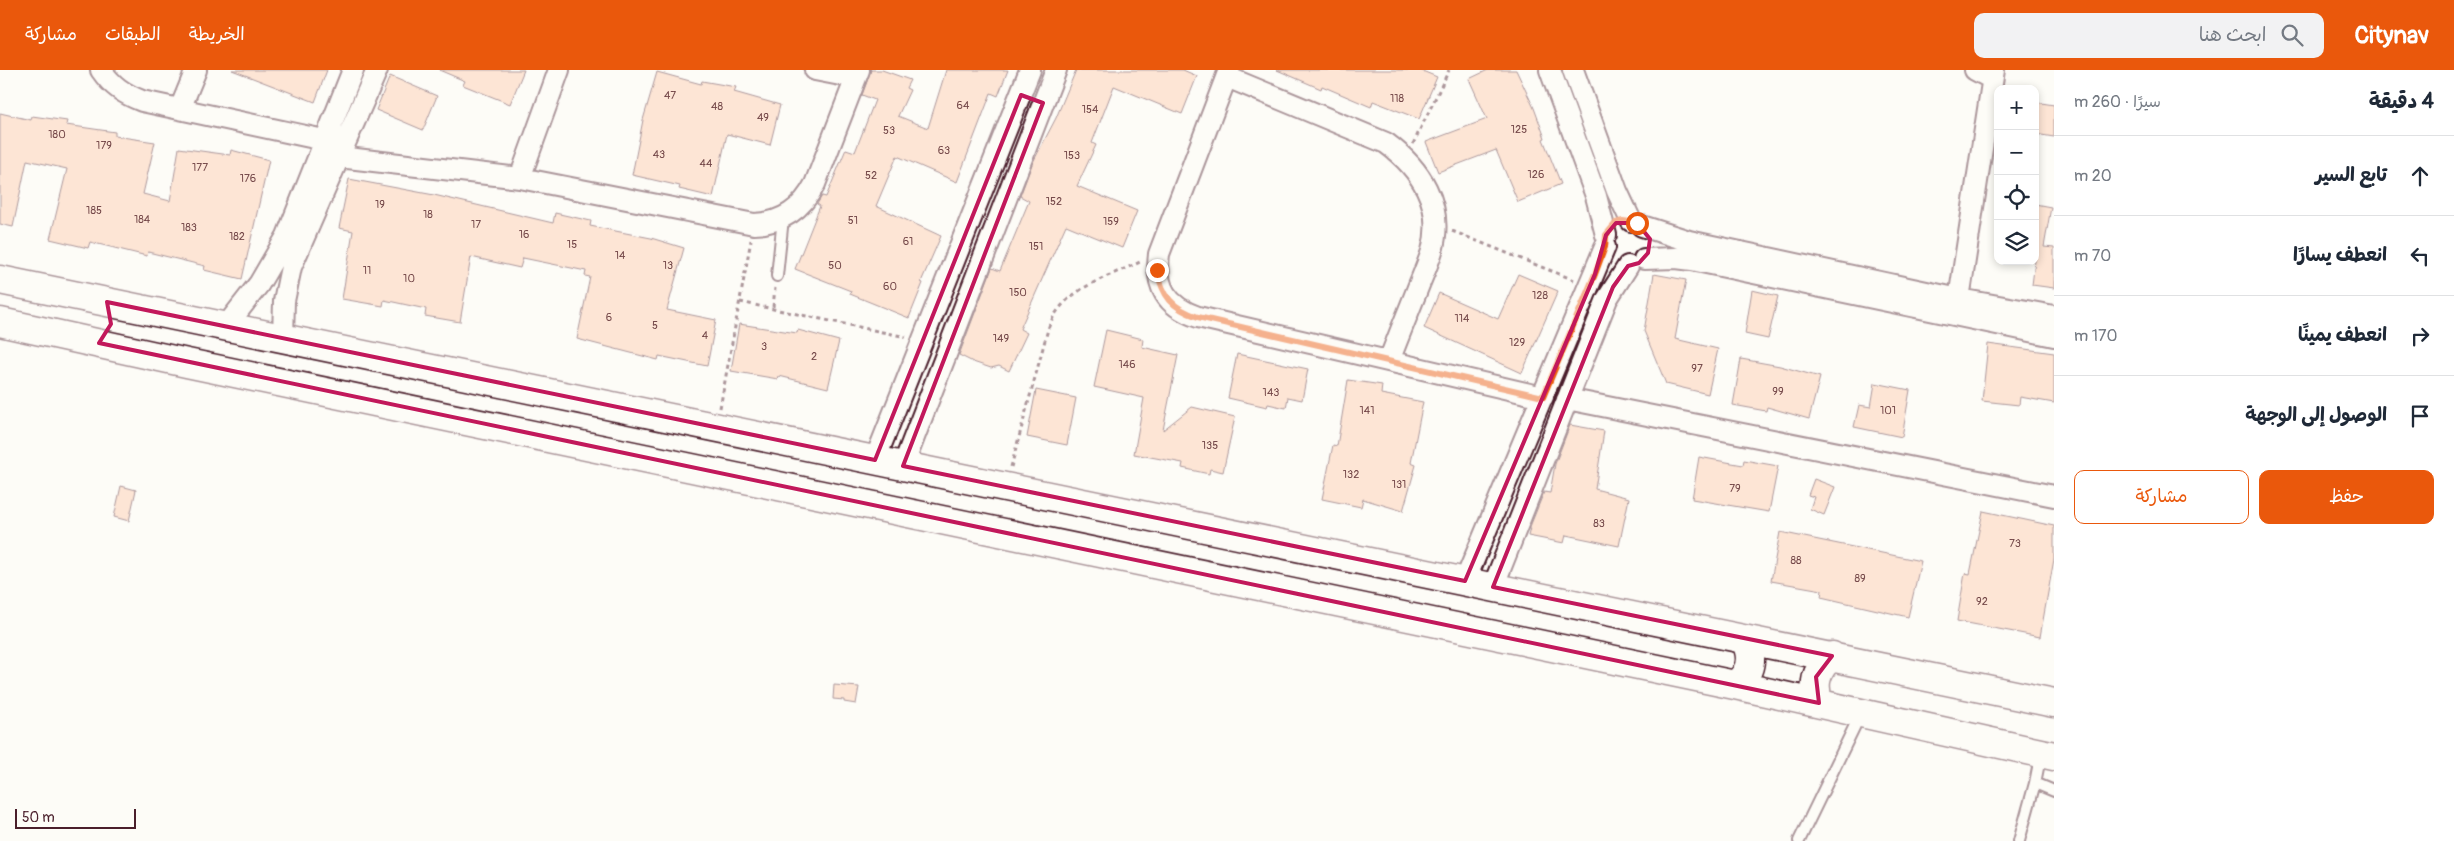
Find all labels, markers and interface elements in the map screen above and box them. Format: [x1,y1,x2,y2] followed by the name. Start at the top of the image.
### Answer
[1974,13,2324,58] search box
[2278,21,2306,49] icon: search
[2354,21,2429,50] text: Citynav
[25,23,77,46] text: مشاركة
[105,23,161,46] text: الطبقات
[189,23,245,46] text: الخريطة
[2199,23,2266,47] text: ابحث هنا
[1994,85,2039,265] map controls
[1994,85,2039,130] button: +
[2369,88,2434,115] text: 4 دقيقة
[664,89,676,102] house number: 47
[1390,92,1405,105] house number: 118
[2074,92,2161,112] text: سيرًا · 260 m
[957,99,970,112] house number: 64
[711,100,723,113] house number: 48
[1082,103,1099,116] house number: 154
[757,111,769,124] house number: 49
[1511,123,1527,136] house number: 125
[883,124,895,137] house number: 53
[48,128,66,141] house number: 180
[1994,130,2039,175] button: −
[96,139,112,152] house number: 179
[938,144,950,157] house number: 63
[653,148,665,161] house number: 43
[1064,149,1080,162] house number: 153
[700,157,713,170] house number: 44
[192,161,208,174] house number: 177
[2406,162,2434,190] icon: ahead
[2315,163,2387,187] text: تابع السير
[2074,166,2112,186] text: 20 m
[1528,168,1544,181] house number: 126
[865,169,877,182] house number: 52
[240,172,256,185] house number: 176
[1994,175,2039,220] button: locate
[1046,195,1062,208] house number: 152
[375,198,385,211] house number: 19
[86,204,102,217] house number: 185
[423,208,433,221] house number: 18
[1626,212,1649,235] route start
[134,213,151,226] house number: 184
[848,214,858,227] house number: 51
[1103,215,1119,228] house number: 159
[471,218,481,231] house number: 17
[1994,220,2039,265] button: layers
[181,221,197,234] house number: 183
[519,228,529,241] house number: 16
[229,230,245,243] house number: 182
[903,235,913,248] house number: 61
[567,238,577,251] house number: 15
[1029,240,1043,253] house number: 151
[2406,242,2434,270] icon: left
[2293,243,2387,267] text: انعطف يسارًا
[2074,246,2111,266] text: 70 m
[615,249,626,262] house number: 14
[663,259,673,272] house number: 13
[828,259,842,272] house number: 50
[1146,259,1169,282] route end
[363,264,371,277] house number: 11
[403,272,415,285] house number: 10
[883,280,897,293] house number: 60
[1009,286,1027,299] house number: 150
[1532,289,1548,302] house number: 128
[606,311,612,324] house number: 6
[1455,312,1470,325] house number: 114
[652,319,658,332] house number: 5
[2406,322,2434,350] icon: right
[2298,323,2387,347] text: انعطف يمينًا
[2074,326,2117,346] text: 170 m
[702,329,709,342] house number: 4
[993,332,1010,345] house number: 149
[1509,336,1525,349] house number: 129
[761,340,767,353] house number: 3
[811,350,817,363] house number: 2
[1118,358,1136,371] house number: 146
[1691,362,1703,375] house number: 97
[1772,385,1784,398] house number: 99
[1263,386,1279,399] house number: 143
[2406,402,2434,430] icon: arrive
[2245,403,2387,427] text: الوصول إلى الوجهة
[1360,404,1374,417] house number: 141
[1880,404,1896,417] house number: 101
[1202,439,1218,452] house number: 135
[1343,468,1359,481] house number: 132
[2074,470,2249,524] button: مشاركة
[2259,470,2434,524] button: حفظ
[1392,478,1406,491] house number: 131
[1729,482,1741,495] house number: 79
[1593,517,1605,530] house number: 83
[2009,537,2021,550] house number: 73
[1790,554,1802,567] house number: 88
[1854,572,1866,585] house number: 89
[1976,595,1988,608] house number: 92
[15,806,136,829] scale bar
[22,809,55,826] text: 50 m

